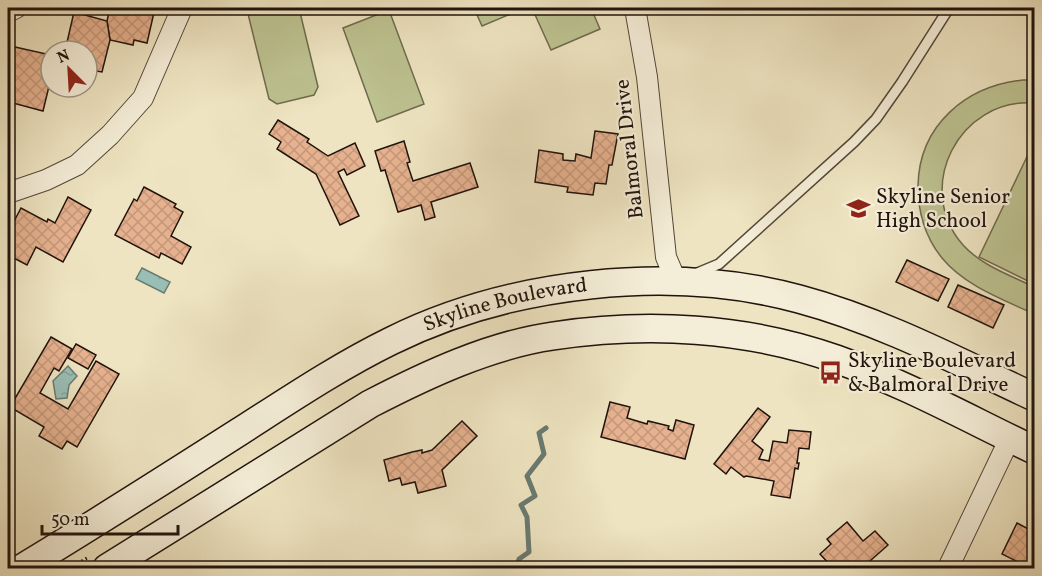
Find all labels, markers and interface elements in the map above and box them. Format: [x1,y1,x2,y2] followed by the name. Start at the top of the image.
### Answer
[39,39,99,99] north arrow
[54,45,74,70] text: N
[608,78,652,220] street label: Balmoral Drive
[876,183,1010,236] place label: Skyline Senior High School
[845,196,871,222] school or university icon: Skyline Senior High School
[419,271,589,339] street label: Skyline Boulevard
[848,347,1016,400] place label: Skyline Boulevard & Balmoral Drive
[817,360,843,386] bus stop icon: Skyline Boulevard & Balmoral Drive
[42,498,178,536] scale bar
[51,508,90,533] text: 50 m

